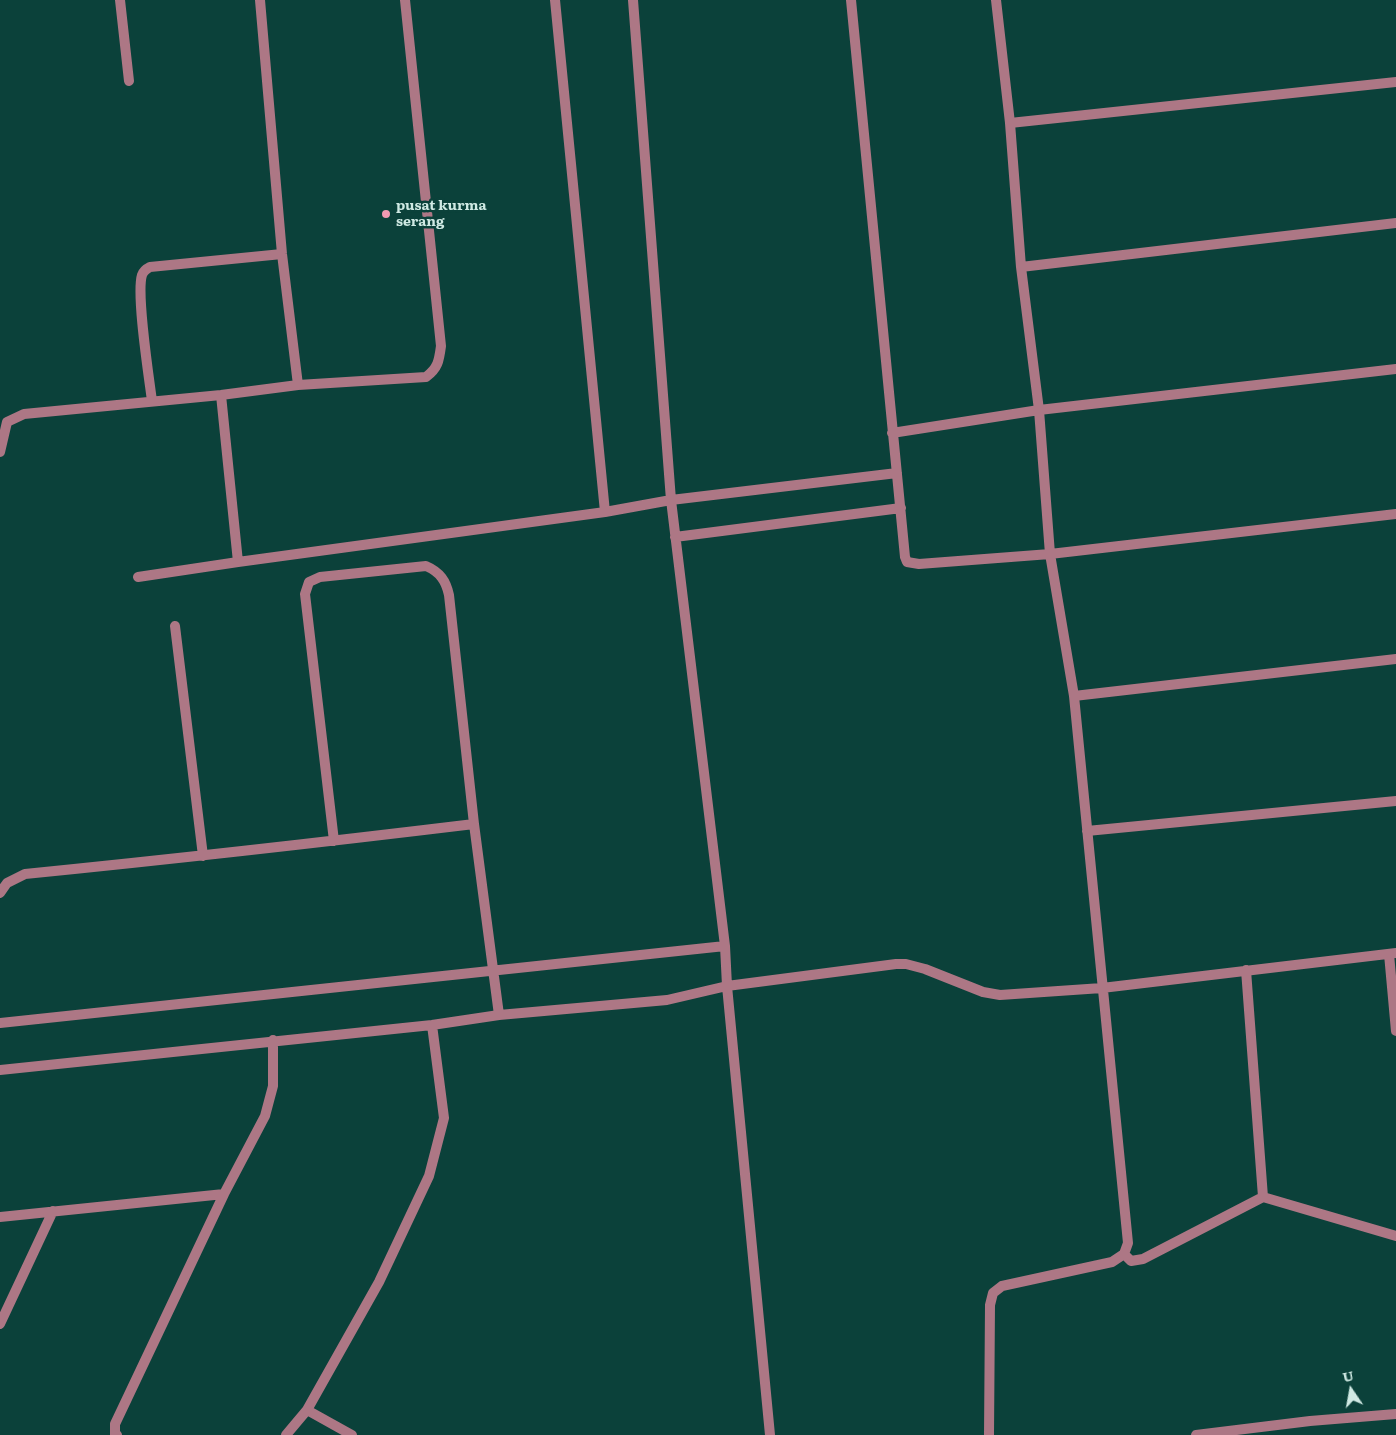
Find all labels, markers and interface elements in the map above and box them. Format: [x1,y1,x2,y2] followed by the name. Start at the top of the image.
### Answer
[396,198,487,230] place label: pusat kurma serang
[380,208,392,220] marker: pusat kurma serang
[1340,1364,1355,1386] text: U
[1326,1365,1376,1415] north arrow

